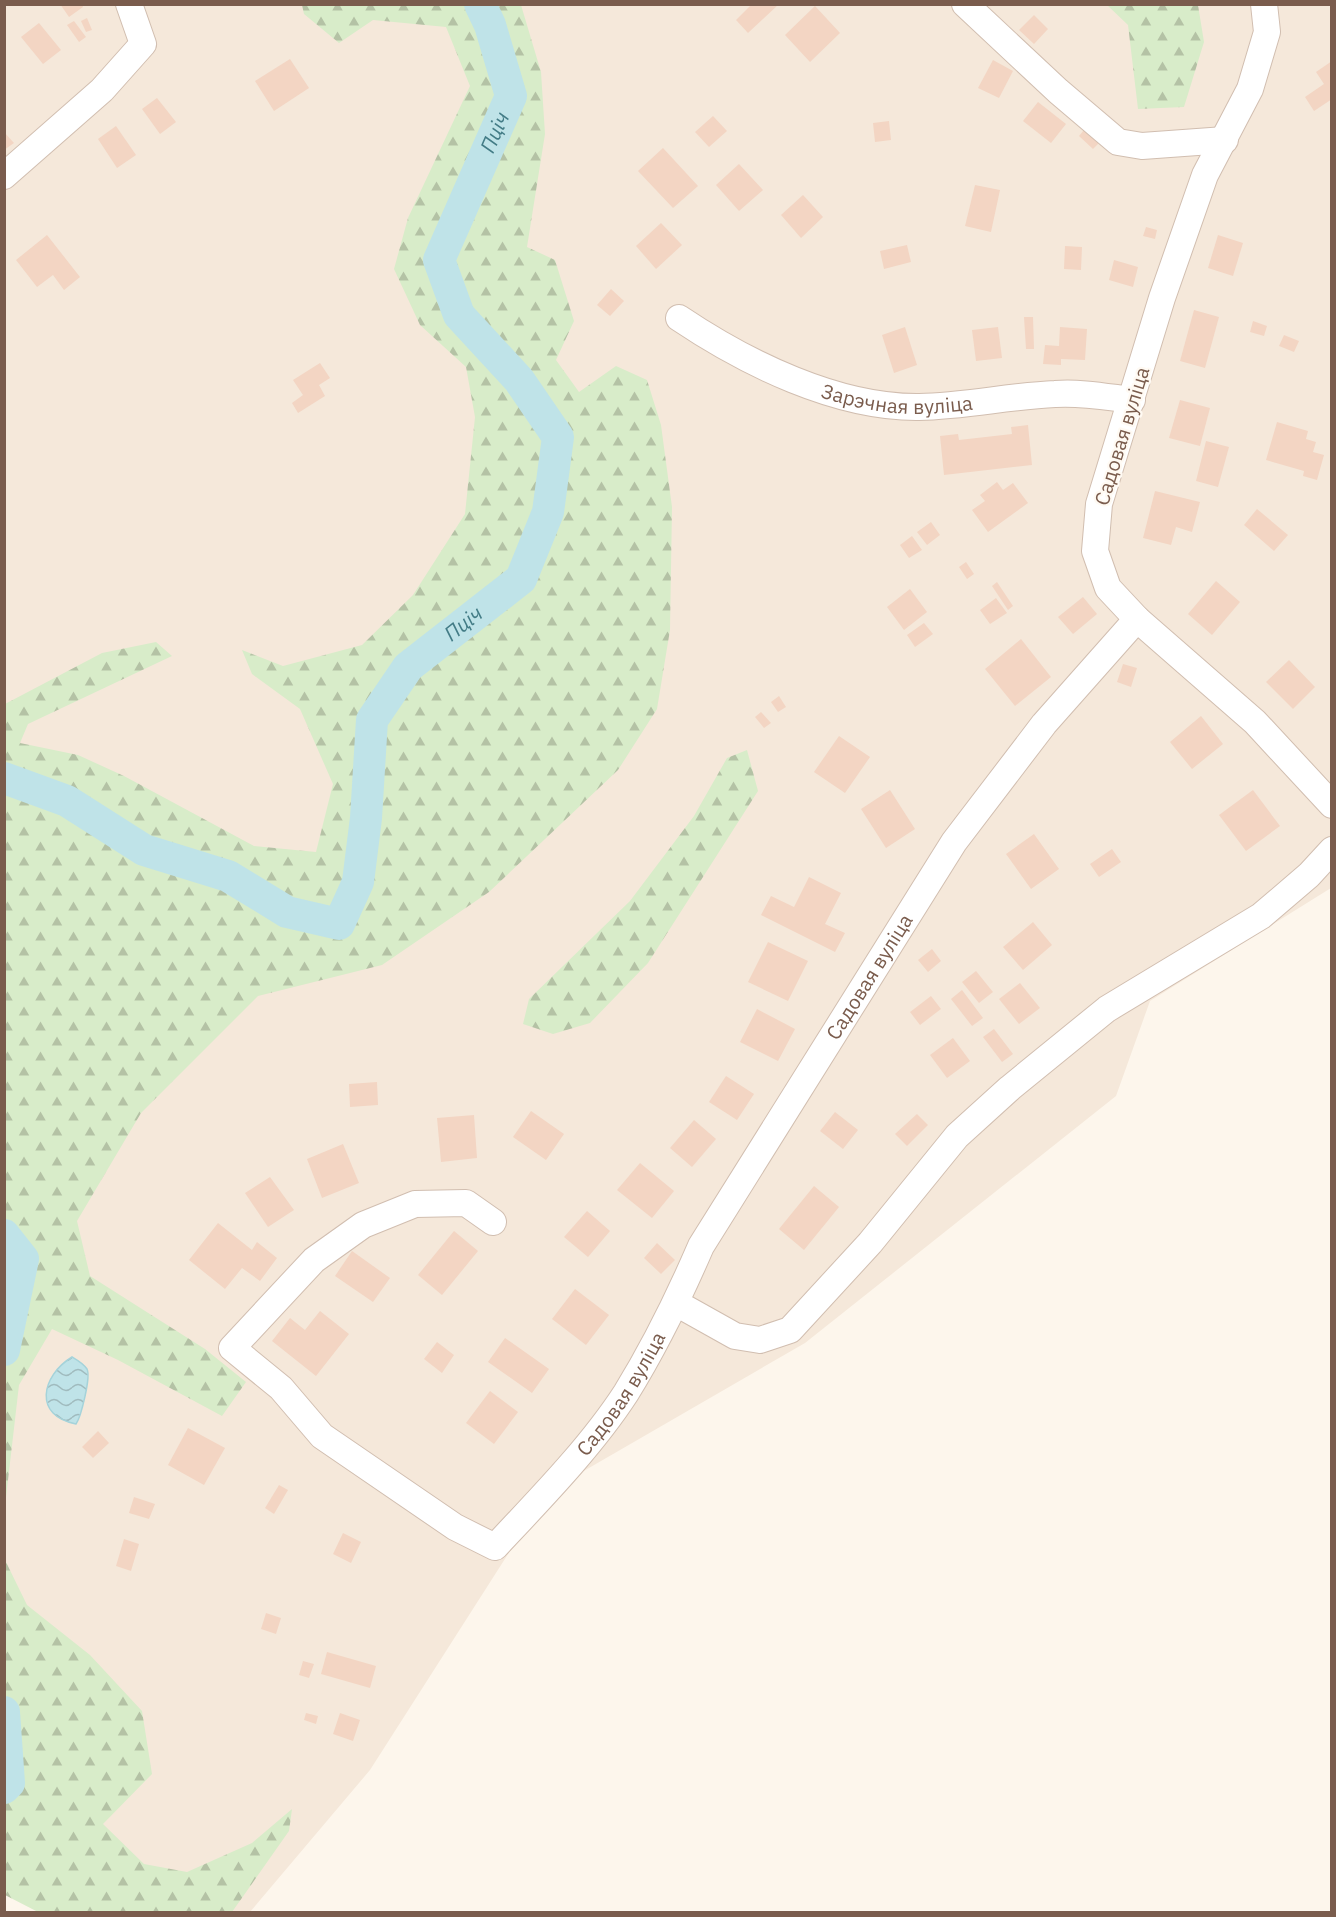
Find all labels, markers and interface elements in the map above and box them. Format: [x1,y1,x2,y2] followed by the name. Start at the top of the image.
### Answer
[473,107,515,157] water label: Пціч
[1088,363,1156,508] street label: Садовая вуліца
[818,377,974,420] street label: Зарэчная вуліца
[438,599,488,647] water label: Пціч
[820,908,919,1045] street label: Садовая вуліца
[570,1327,671,1461] street label: Садовая вуліца

